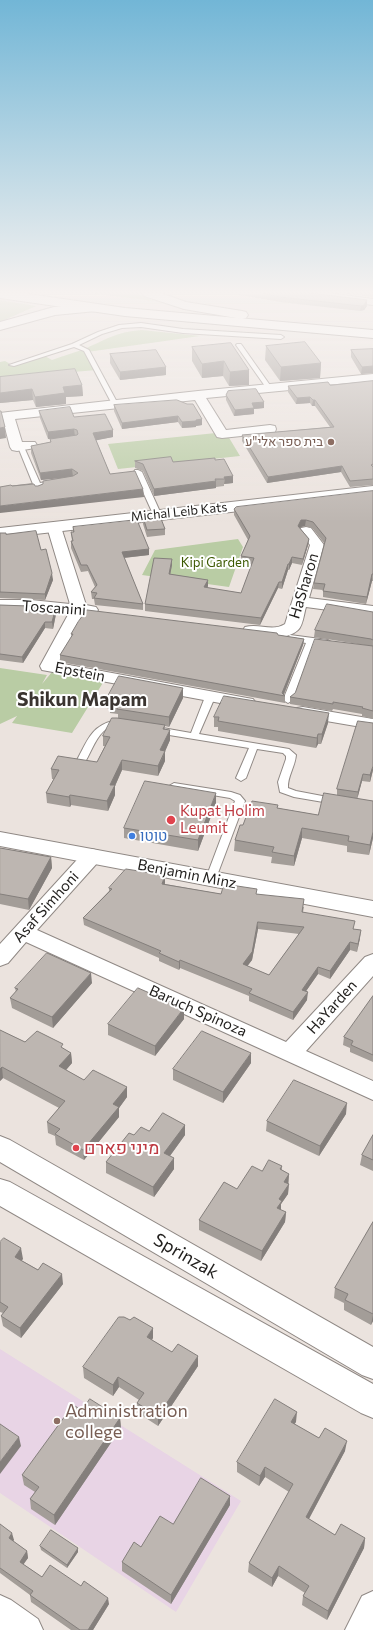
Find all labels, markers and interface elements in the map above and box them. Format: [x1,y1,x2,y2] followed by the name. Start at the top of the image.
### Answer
[245,434,323,450] place label: בית ספר אלי"ע
[326,437,336,447] marker: בית ספר אלי"ע
[130,499,228,525] street label: Michal Leib Kats
[286,551,322,621] street label: HaSharon
[181,555,249,571] park label: Kipi Garden
[21,597,87,619] street label: Toscanini
[53,658,107,686] street label: Epstein
[17,689,147,711] district label: Shikun Mapam
[180,802,265,837] place label: Kupat Holim Leumit
[165,814,177,826] marker: Kupat Holim Leumit
[140,827,167,845] place label: טוטו
[127,831,137,841] marker: טוטו
[136,856,238,892] street label: Benjamin Minz
[9,868,83,946] street label: Asaf Simhoni
[303,976,361,1038] street label: HaYarden
[146,981,250,1041] street label: Baruch Spinoza
[84,1137,159,1159] place label: מיני פארם
[71,1143,81,1153] marker: מיני פארם
[150,1229,222,1283] street label: Sprinzak
[65,1400,188,1442] place label: Administration college
[52,1416,62,1426] marker: Administration college

